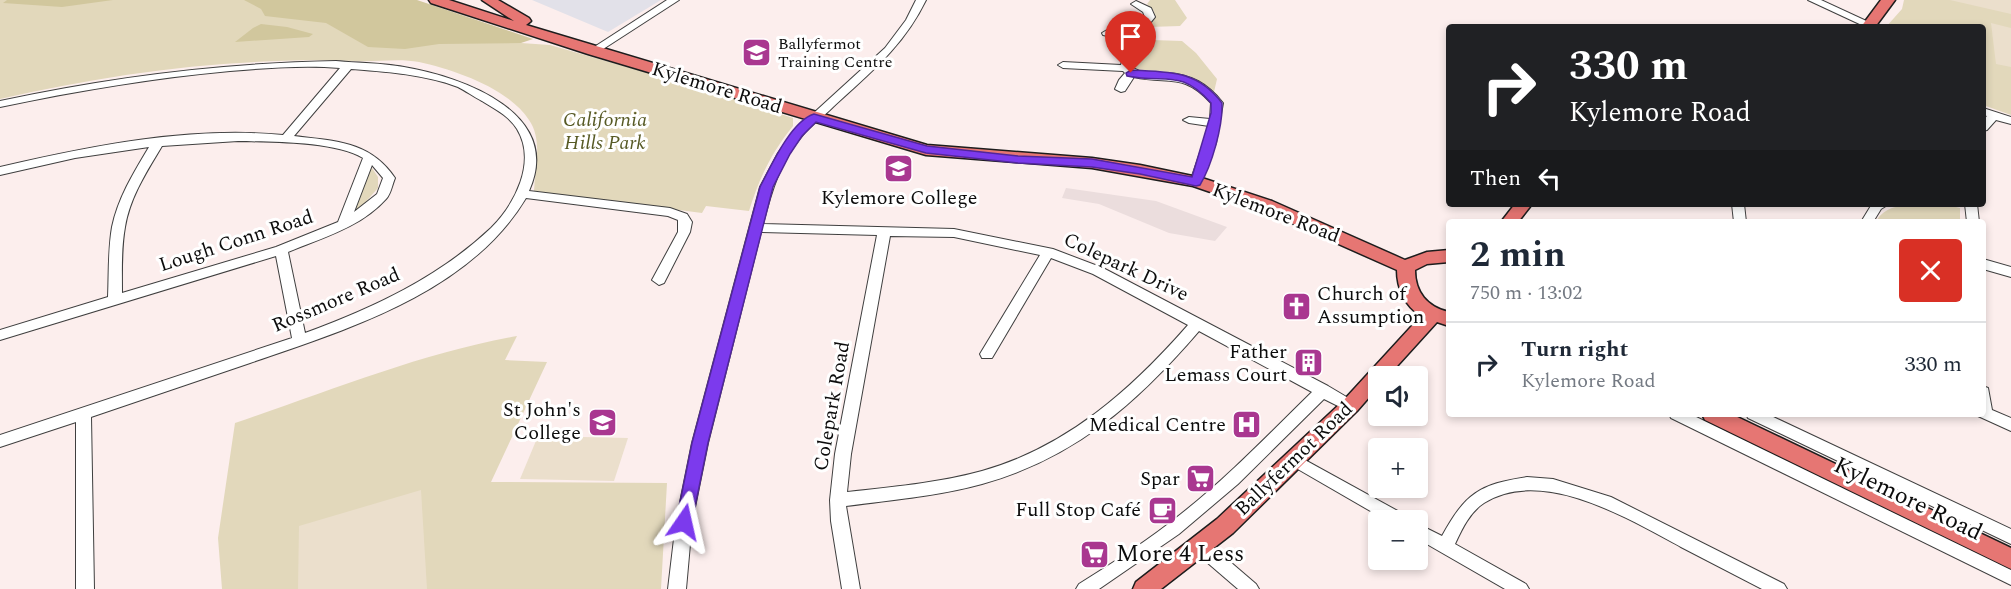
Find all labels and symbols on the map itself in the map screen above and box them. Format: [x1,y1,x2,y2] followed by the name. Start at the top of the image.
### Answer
[1105,11,1156,73] pin
[778,32,892,74] place label: Ballyfermot Training Centre
[741,37,773,69] school or university icon: Ballyfermot Training Centre
[648,54,786,122] street label: Kylemore Road
[563,105,647,158] park label: California Hills Park
[883,152,915,184] school or university icon: Kylemore College
[1208,175,1344,251] street label: Kylemore Road
[821,183,977,213] place label: Kylemore College
[155,202,317,280] street label: Lough Conn Road
[1058,225,1194,309] street label: Colepark Drive
[267,259,405,341] street label: Rossmore Road
[1317,279,1424,332] place label: Church of Assumption
[1280,290,1312,322] church icon: Church of Assumption
[1164,337,1287,390] place label: Father Lemass Court
[806,339,858,473] street label: Colepark Road
[1292,347,1324,379] building icon: Father Lemass Court
[503,395,581,448] place label: St John's College
[1228,395,1360,523] street label: Ballyfermot Road
[586,406,618,438] school or university icon: St John's College
[1231,409,1263,441] hospital icon: Medical Centre
[1089,410,1226,440] place label: Medical Centre
[1827,447,1989,551] street label: Kylemore Road
[1185,463,1217,495] supermarket icon: Spar
[1140,464,1180,494] place label: Spar
[652,490,716,554] position arrow
[1146,494,1178,526] cafe icon: Full Stop Café
[1015,495,1141,525] place label: Full Stop Café
[1116,536,1244,572] place label: More 4 Less
[1079,538,1111,570] supermarket icon: More 4 Less

